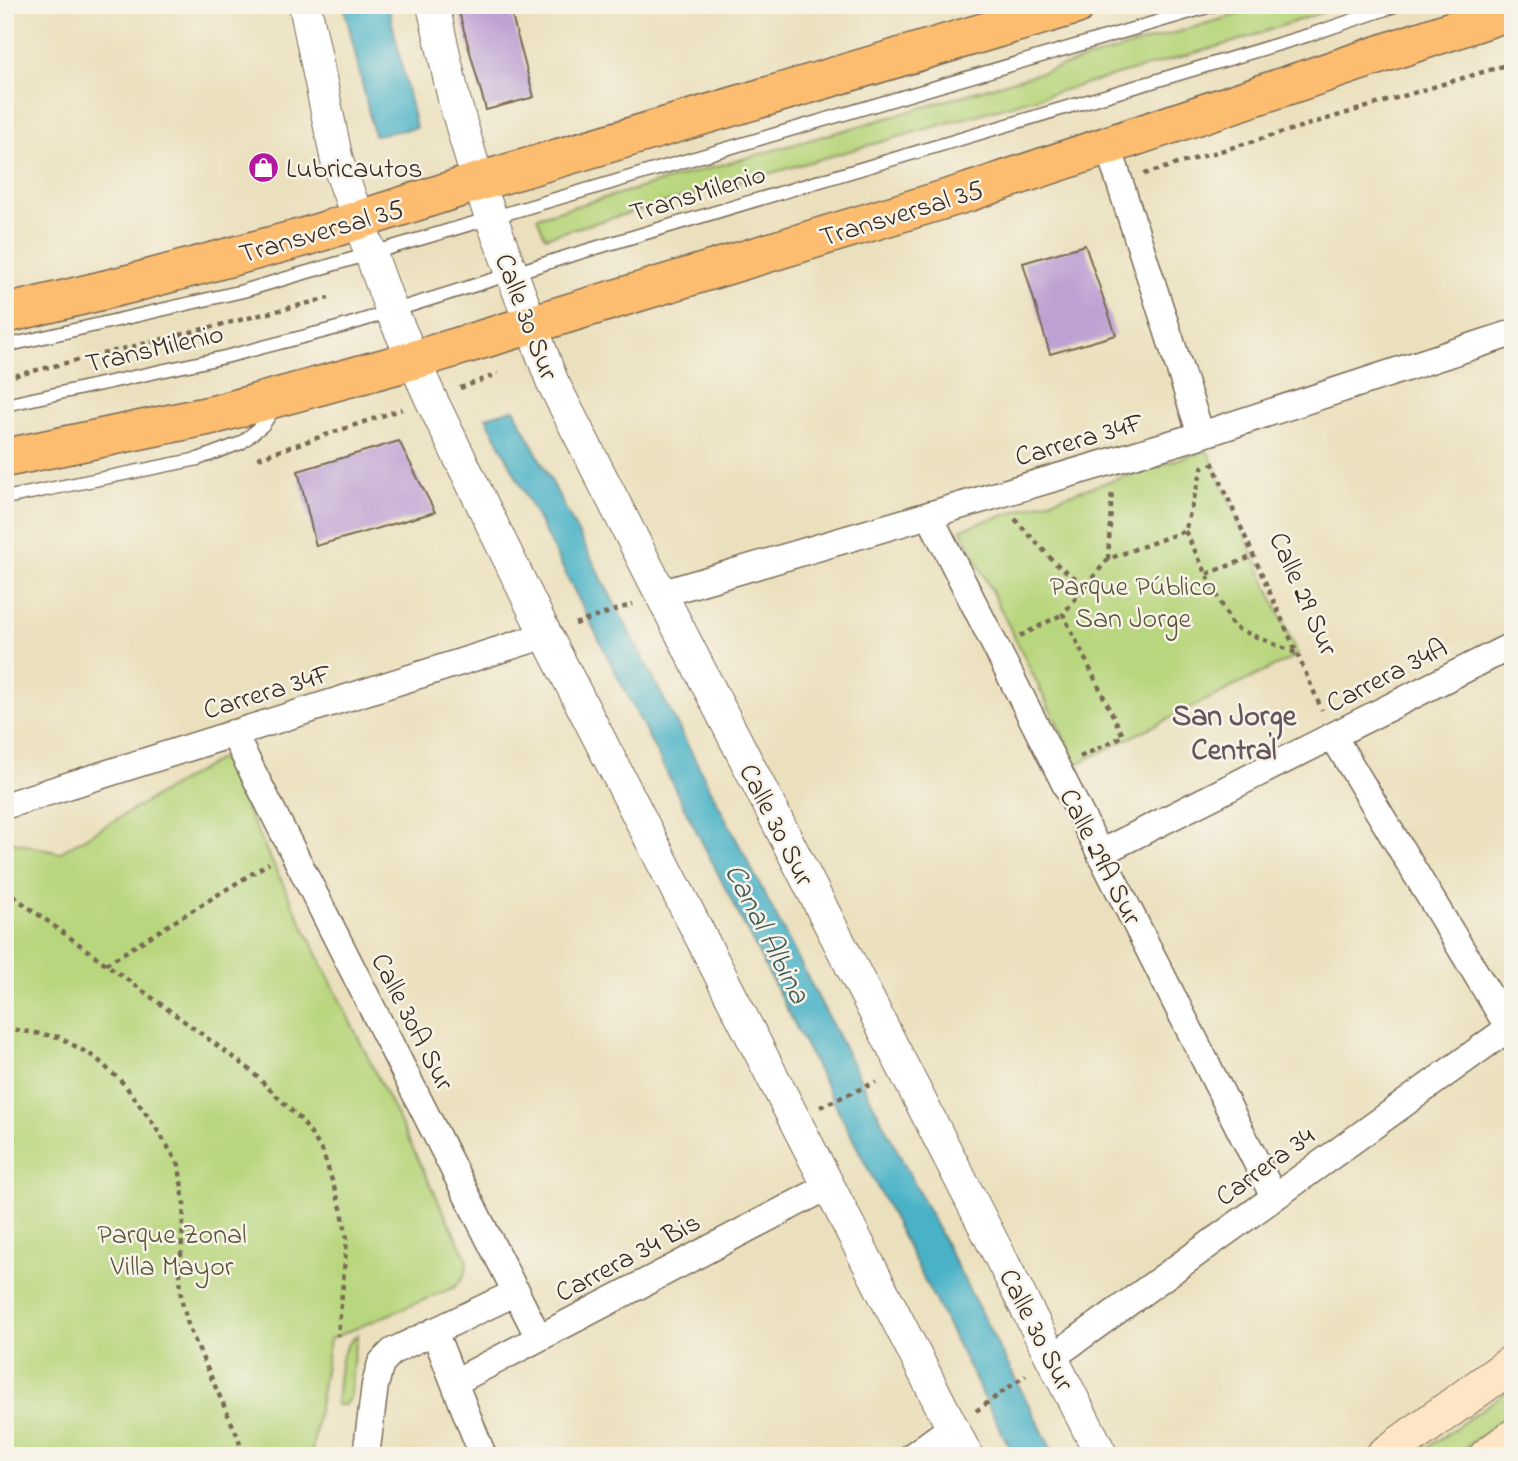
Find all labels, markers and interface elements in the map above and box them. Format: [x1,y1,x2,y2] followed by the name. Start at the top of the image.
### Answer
[246,150,280,184] shop icon: Lubricautos
[286,150,423,191] place label: Lubricautos
[625,155,771,236] street label: TransMilenio
[815,171,989,260] street label: Transversal 35
[235,190,409,276] street label: Transversal 35
[482,248,568,387] street label: Calle 30 Sur
[82,315,228,386] street label: TransMilenio
[1011,403,1149,479] street label: Carrera 34F
[1256,526,1347,663] street label: Calle 29 Sur
[1050,568,1216,641] park label: Parque Público San Jorge
[1320,629,1456,725] street label: Carrera 34A
[199,654,337,732] street label: Carrera 34F
[1172,696,1298,774] district label: San Jorge Central
[726,757,823,894] street label: Calle 30 Sur
[1047,782,1151,933] street label: Calle 29A Sur
[711,857,820,1013] water label: Canal Albina
[359,946,463,1099] street label: Calle 30A Sur
[1208,1117,1325,1218] street label: Carrera 34
[549,1204,709,1315] street label: Carrera 34 Bis
[97,1216,247,1289] park label: Parque Zonal Villa Mayor
[986,1262,1083,1399] street label: Calle 30 Sur

